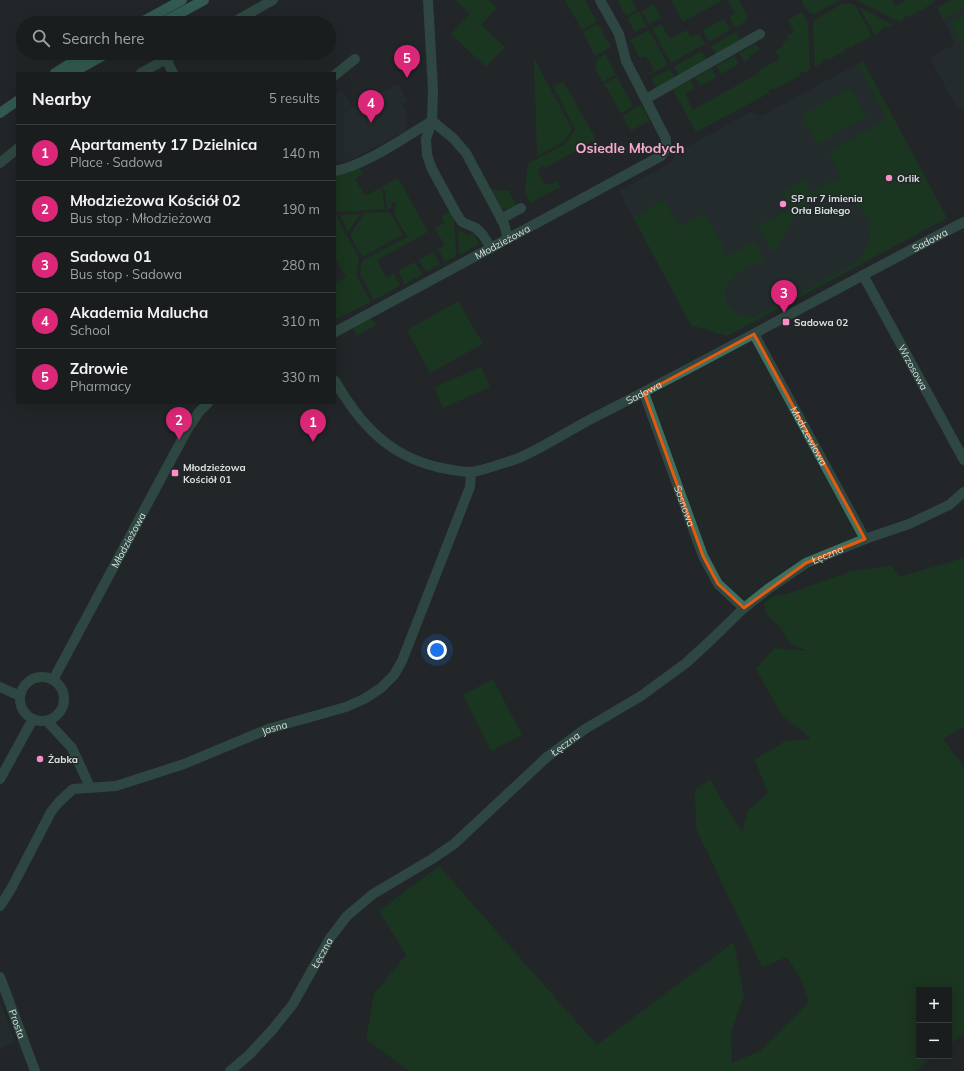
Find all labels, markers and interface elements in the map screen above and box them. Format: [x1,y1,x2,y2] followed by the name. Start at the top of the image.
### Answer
[16,16,336,60] search box
[30,27,52,49] icon: search
[62,29,144,48] text: Search here
[394,45,420,78] pin: 5
[32,88,91,109] text: Nearby
[269,90,320,106] text: 5 results
[358,90,384,123] pin: 4
[70,135,257,154] text: Apartamenty 17 Dzielnica
[576,139,684,157] district label: Osiedle Młodych
[41,145,49,161] text: 1
[282,145,320,161] text: 140 m
[70,154,163,170] text: Place · Sadowa
[897,172,920,185] place label: Orlik
[884,173,894,183] marker: Orlik
[70,191,241,210] text: Młodzieżowa Kościół 02
[791,192,863,217] place label: SP nr 7 imienia Orła Białego
[778,199,788,209] marker: SP nr 7 imienia Orła Białego
[41,201,49,217] text: 2
[282,201,320,217] text: 190 m
[70,210,211,226] text: Bus stop · Młodzieżowa
[472,222,532,262] street label: Młodzieżowa
[910,226,950,255] street label: Sadowa
[70,247,152,266] text: Sadowa 01
[41,257,49,273] text: 3
[282,257,320,273] text: 280 m
[70,266,182,282] text: Bus stop · Sadowa
[771,280,797,313] pin: 3
[70,303,208,322] text: Akademia Malucha
[41,313,49,329] text: 4
[282,313,320,329] text: 310 m
[794,316,848,329] place label: Sadowa 02
[781,317,791,327] marker: Sadowa 02
[70,322,110,338] text: School
[895,342,931,393] street label: Wrzosowa
[70,359,128,378] text: Zdrowie
[41,369,49,385] text: 5
[282,369,320,385] text: 330 m
[70,378,131,394] text: Pharmacy
[624,378,664,407] street label: Sadowa
[787,404,830,468] street label: Modrzewiowa
[166,407,192,440] pin: 2
[300,409,326,442] pin: 1
[183,461,246,486] place label: Młodzieżowa Kościół 01
[170,468,180,478] marker: Młodzieżowa Kościół 01
[671,484,698,528] street label: Sosnowa
[108,510,149,570] street label: Młodzieżowa
[809,543,845,567] street label: Łęczna
[427,640,447,660] your location
[260,718,289,738] street label: Jasna
[548,729,583,760] street label: Łęczna
[48,753,78,766] place label: Żabka
[35,754,45,764] marker: Żabka
[308,935,336,971] street label: Łęczna
[916,987,952,1059] map controls
[916,987,952,1023] button: +
[6,1008,28,1040] street label: Prosta
[916,1023,952,1059] button: −

